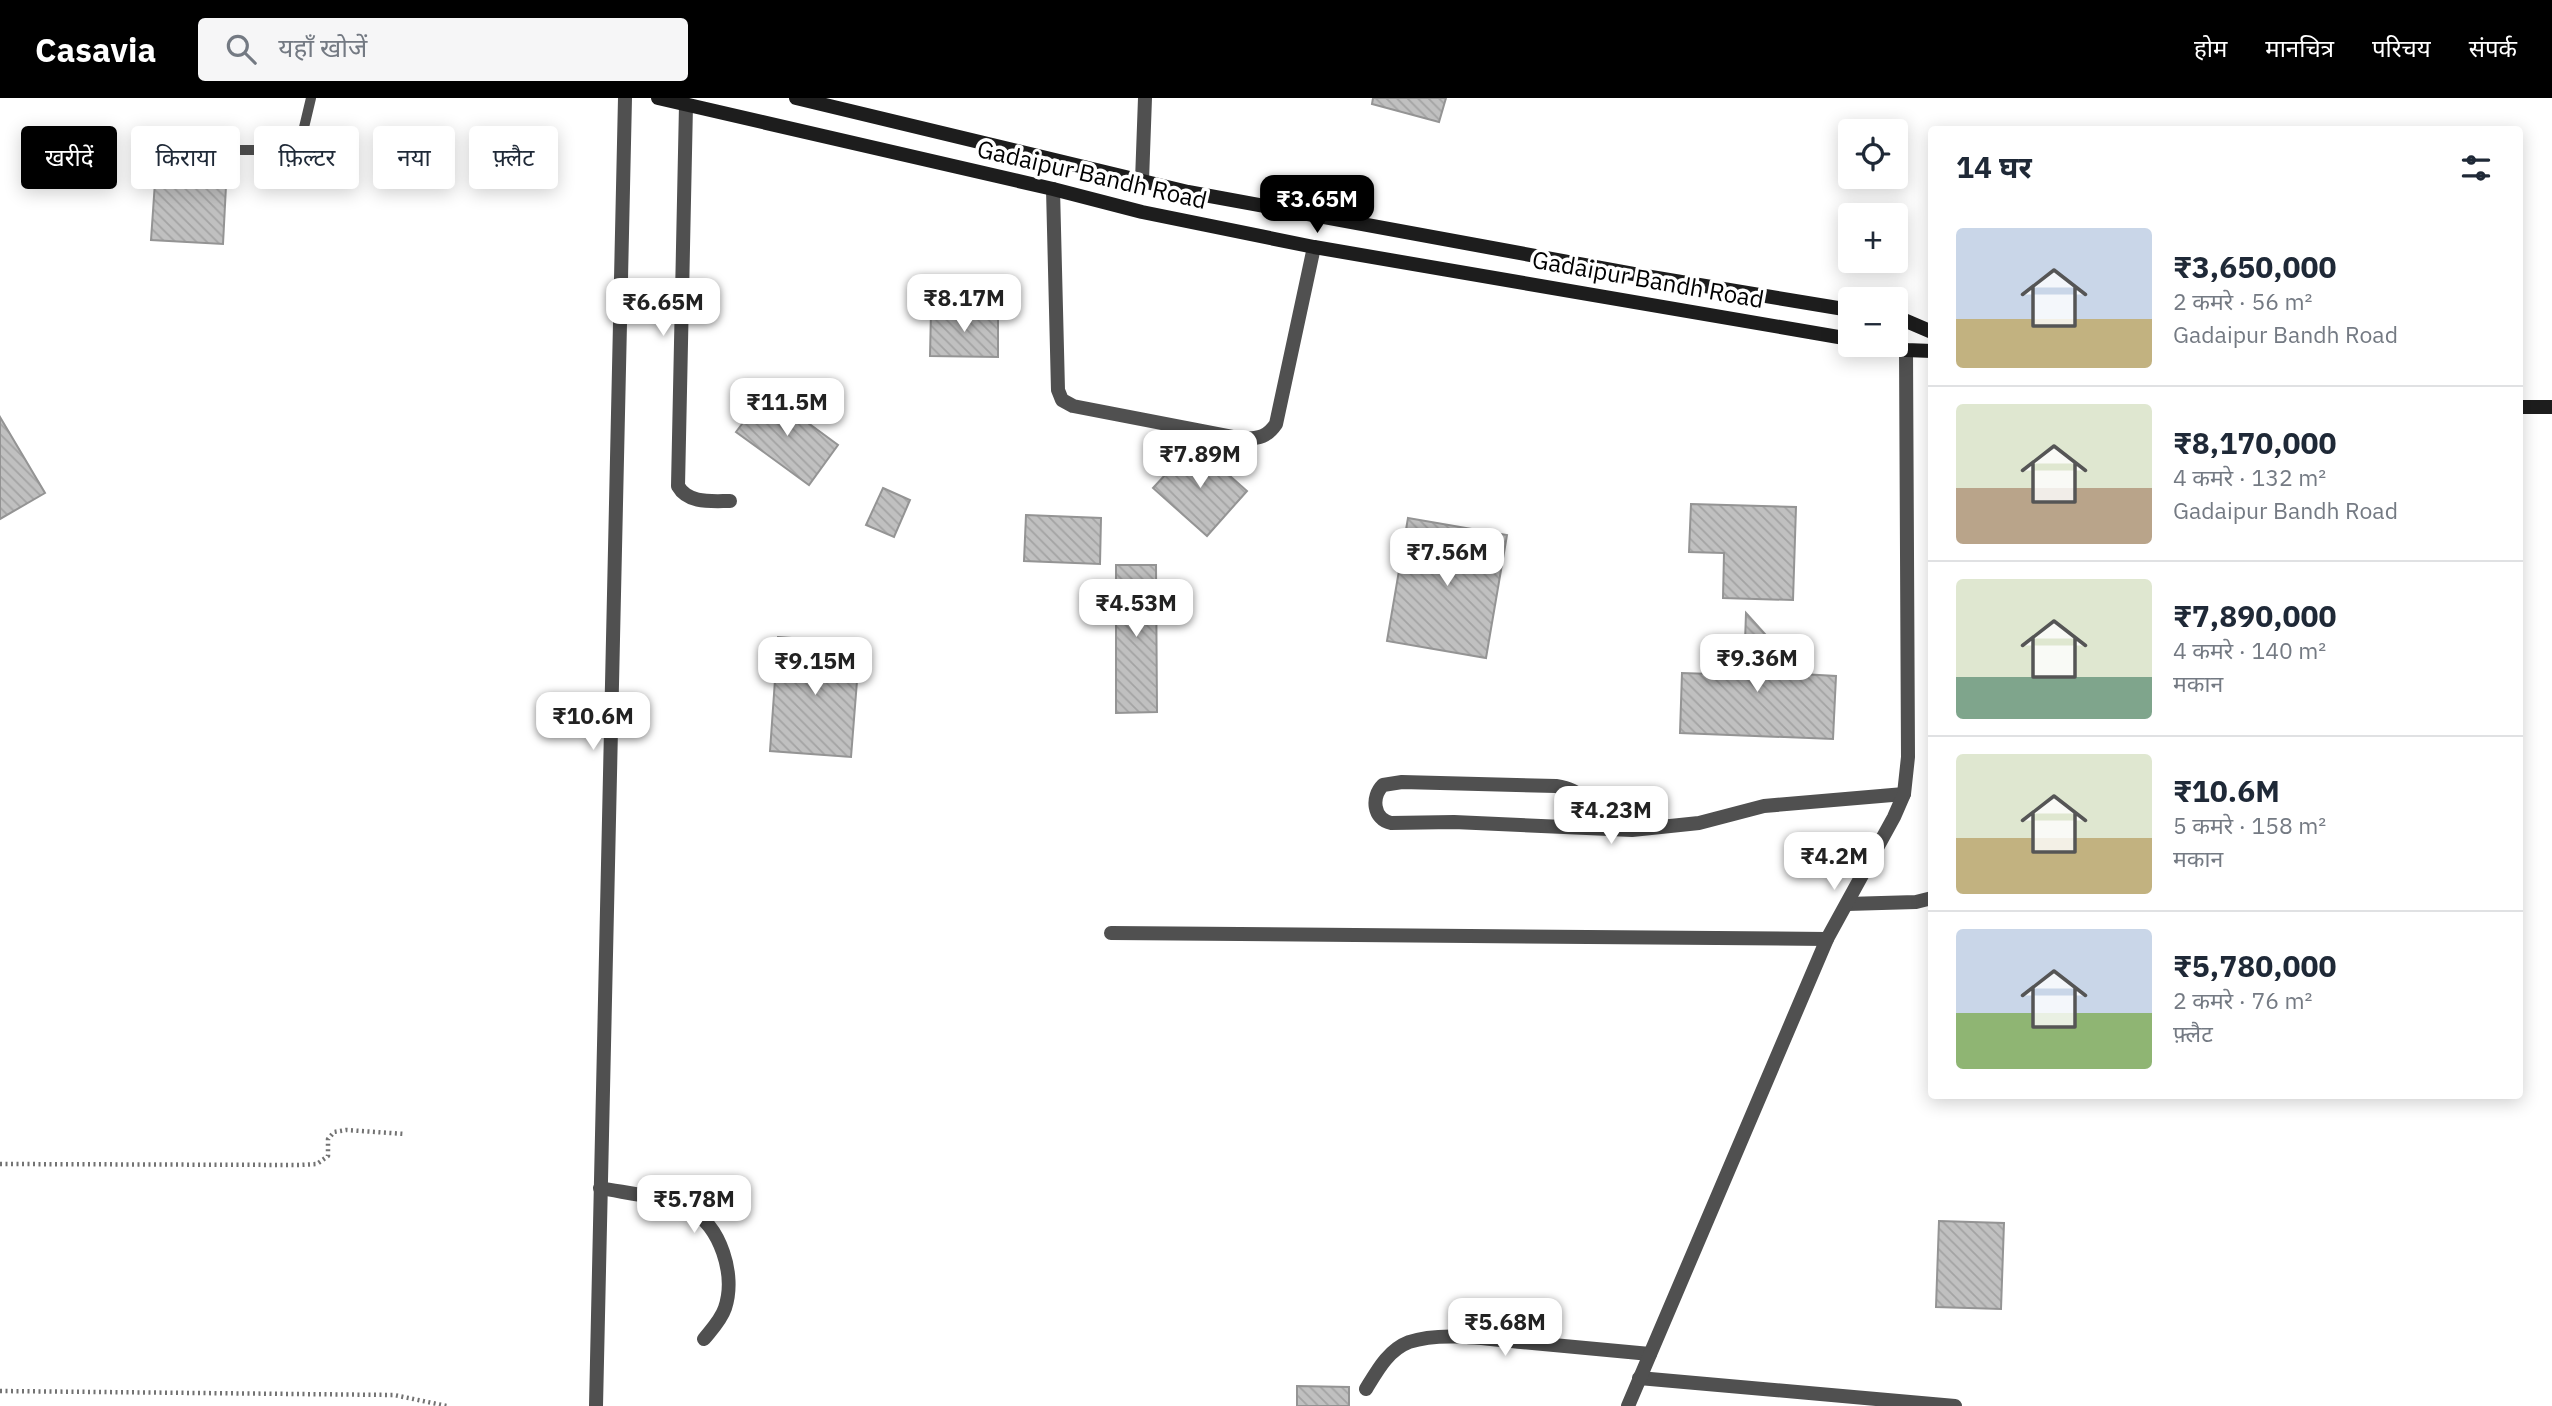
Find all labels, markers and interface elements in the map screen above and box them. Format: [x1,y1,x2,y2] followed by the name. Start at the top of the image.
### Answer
[198,18,688,81] search box
[35,28,156,71] text: Casavia
[222,30,260,68] icon: search
[278,30,367,64] text: यहाँ खोजें
[2194,32,2227,64] text: होम
[2265,32,2334,64] text: मानचित्र
[2372,32,2431,64] text: परिचय
[2469,32,2517,64] text: संपर्क
[1838,119,1908,357] map controls
[1838,119,1908,189] button: locate
[21,126,117,189] chip: खरीदें
[131,126,240,189] chip: किराया
[254,126,359,189] chip: फ़िल्टर
[373,126,455,189] chip: नया
[469,126,558,189] chip: फ़्लैट
[974,132,1210,216] street label: Gadaipur Bandh Road
[1956,147,2032,186] text: 14 घर
[2457,149,2495,187] icon: filters
[1260,176,1374,235] pin: ₹3.65M
[1276,183,1358,213] text: ₹3.65M
[1838,203,1908,273] button: +
[1530,243,1767,315] street label: Gadaipur Bandh Road
[2173,247,2336,286] text: ₹3,650,000
[2012,256,2096,340] icon: home
[907,274,1021,334] pin: ₹8.17M
[606,278,720,338] pin: ₹6.65M
[923,282,1005,312] text: ₹8.17M
[622,286,704,316] text: ₹6.65M
[2173,286,2312,316] text: 2 कमरे · 56 m²
[1838,287,1908,357] button: −
[2173,319,2398,349] text: Gadaipur Bandh Road
[730,378,844,438] pin: ₹11.5M
[746,386,828,416] text: ₹11.5M
[2173,423,2336,462] text: ₹8,170,000
[1143,430,1257,490] pin: ₹7.89M
[2012,432,2096,516] icon: home
[1159,438,1241,468] text: ₹7.89M
[2173,462,2326,492] text: 4 कमरे · 132 m²
[2173,495,2398,525] text: Gadaipur Bandh Road
[1390,528,1504,588] pin: ₹7.56M
[1406,536,1488,566] text: ₹7.56M
[1079,580,1193,639] pin: ₹4.53M
[1095,587,1177,617] text: ₹4.53M
[2173,596,2336,635] text: ₹7,890,000
[2012,607,2096,691] icon: home
[1700,634,1814,694] pin: ₹9.36M
[2173,635,2326,665] text: 4 कमरे · 140 m²
[758,638,872,697] pin: ₹9.15M
[1716,642,1798,672] text: ₹9.36M
[774,645,856,675] text: ₹9.15M
[2173,668,2223,698] text: मकान
[536,692,650,752] pin: ₹10.6M
[552,700,634,730] text: ₹10.6M
[2173,771,2280,810] text: ₹10.6M
[2012,782,2096,866] icon: home
[1554,786,1668,846] pin: ₹4.23M
[1570,794,1652,824] text: ₹4.23M
[2173,810,2326,840] text: 5 कमरे · 158 m²
[1785,832,1883,892] pin: ₹4.2M
[1800,840,1868,870] text: ₹4.2M
[2173,843,2223,873] text: मकान
[2173,946,2336,985] text: ₹5,780,000
[2012,957,2096,1041] icon: home
[2173,985,2312,1015] text: 2 कमरे · 76 m²
[2173,1018,2213,1048] text: फ़्लैट
[637,1176,751,1235] pin: ₹5.78M
[653,1183,735,1213] text: ₹5.78M
[1448,1298,1562,1358] pin: ₹5.68M
[1464,1306,1546,1336] text: ₹5.68M

